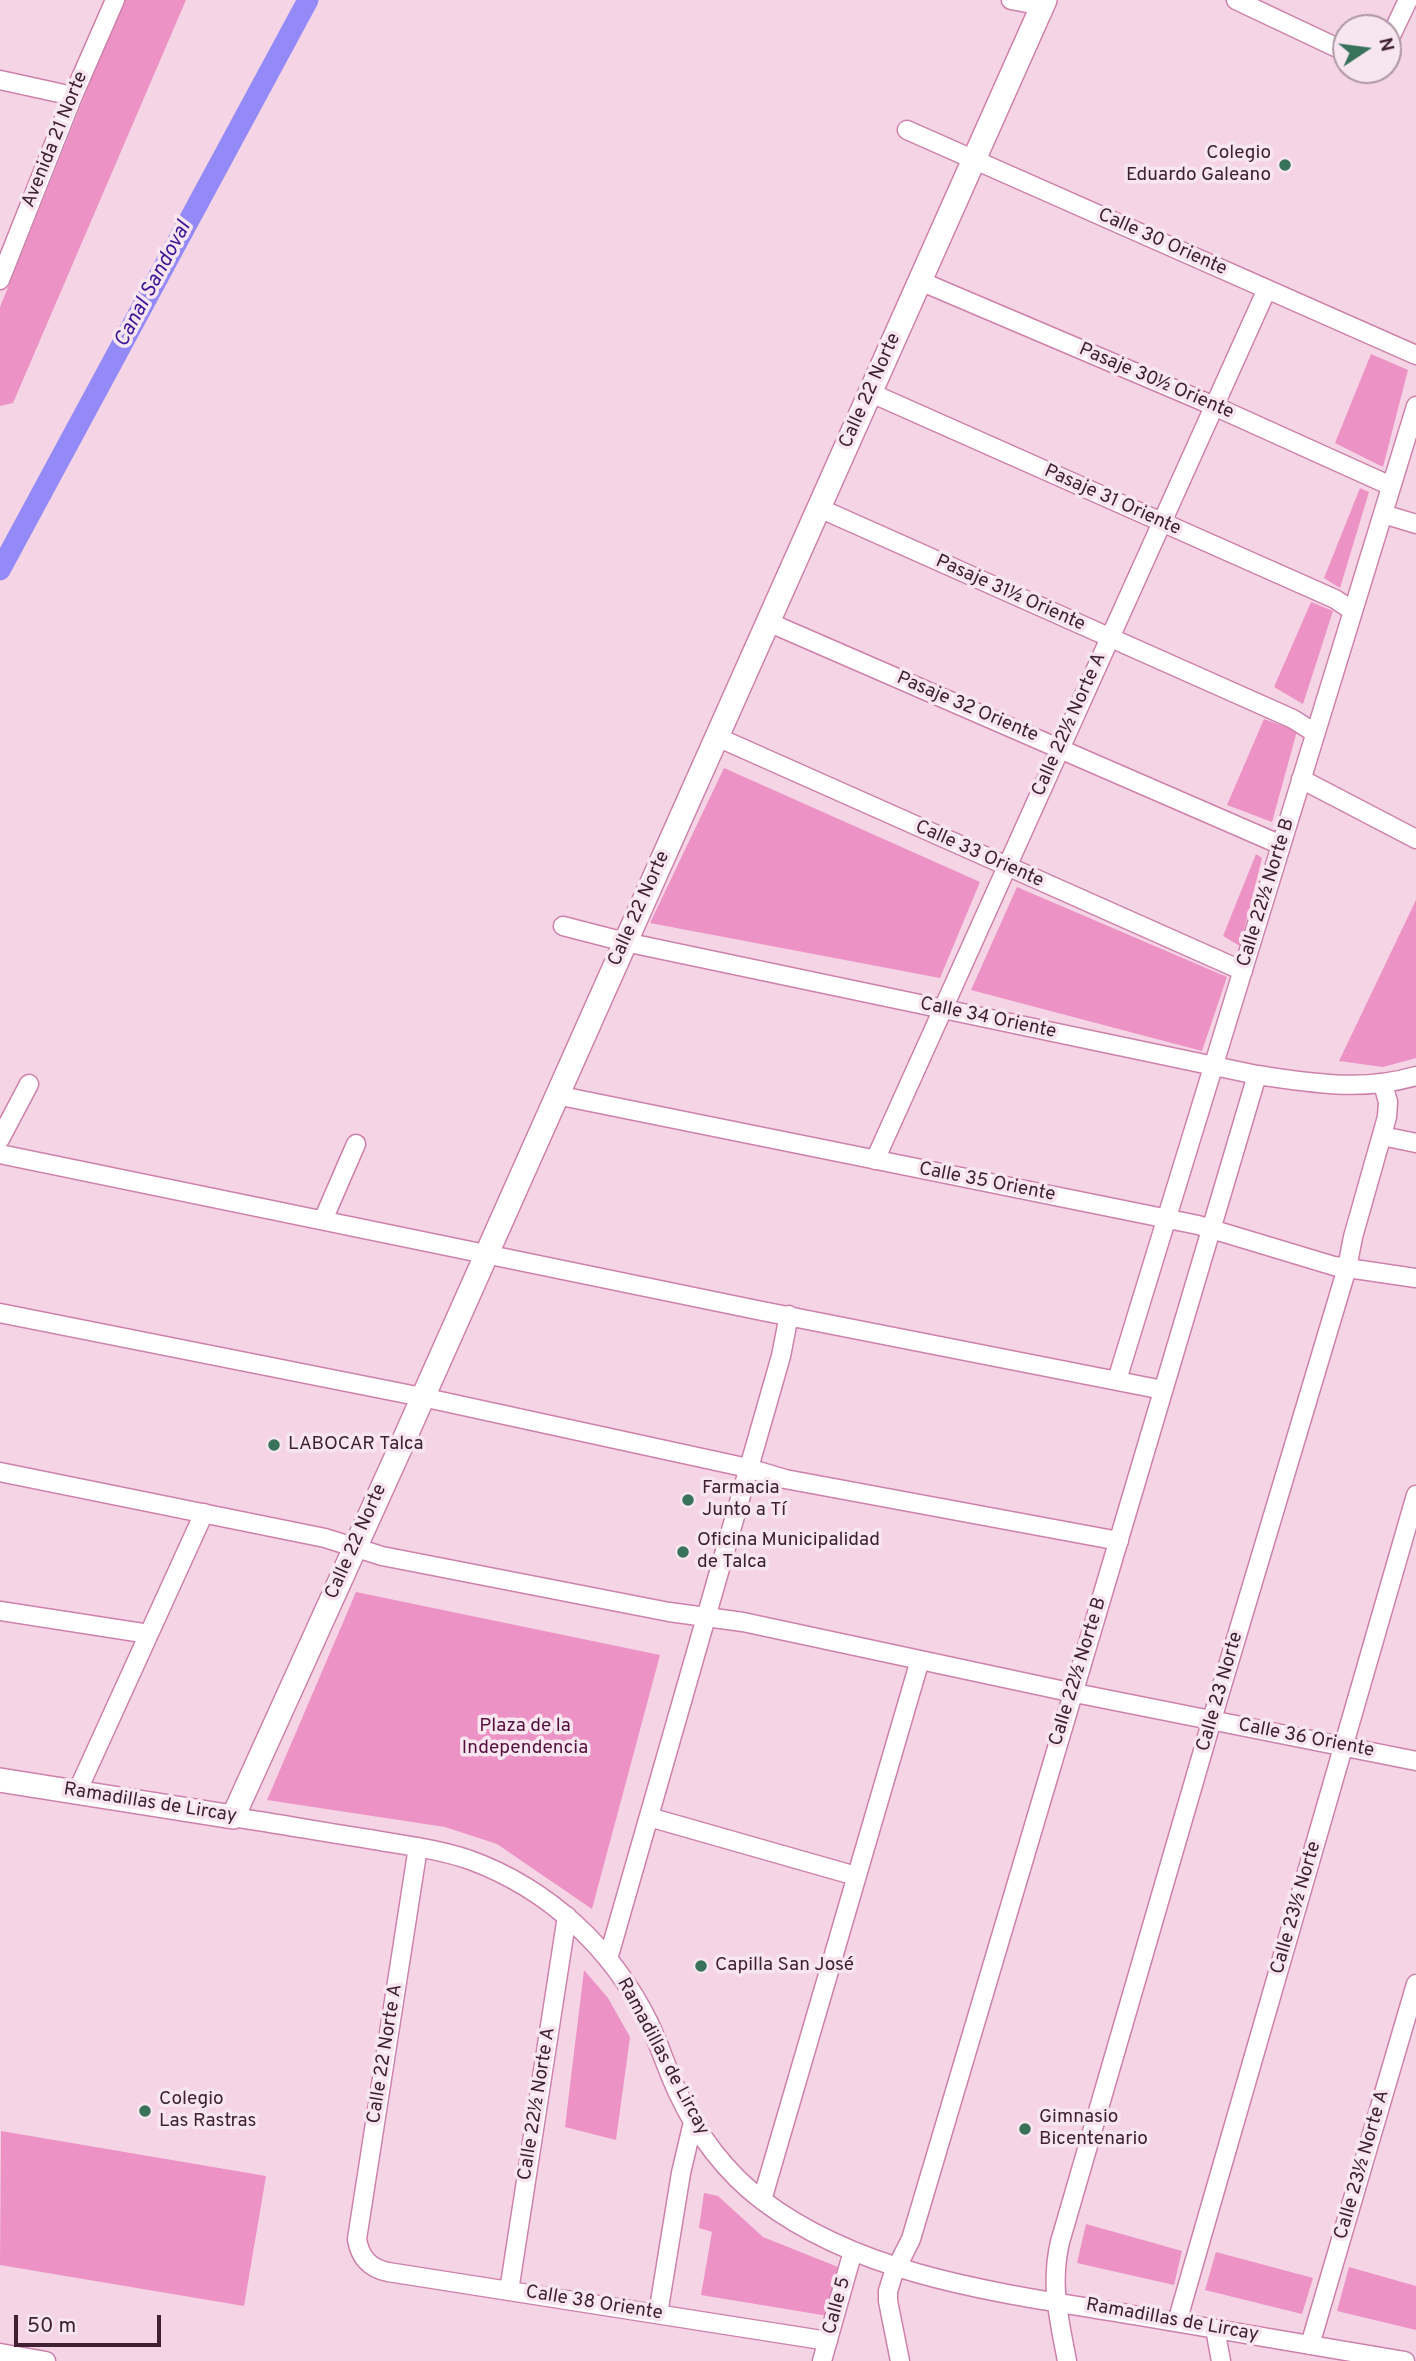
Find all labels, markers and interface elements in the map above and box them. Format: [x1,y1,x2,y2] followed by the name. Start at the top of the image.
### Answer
[1332,14,1402,84] north arrow
[1372,35,1399,54] text: N
[18,69,94,211] street label: Avenida 21 Norte
[1126,143,1271,187] place label: Colegio Eduardo Galeano
[1277,157,1293,173] marker: Colegio Eduardo Galeano
[1094,204,1230,282] street label: Calle 30 Oriente
[110,218,198,352] water label: Canal Sandoval
[835,330,907,452] street label: Calle 22 Norte
[1075,339,1237,425] street label: Pasaje 30½ Oriente
[1040,461,1184,541] street label: Pasaje 31 Oriente
[932,551,1088,637] street label: Pasaje 31½ Oriente
[1028,650,1112,800] street label: Calle 22½ Norte A
[893,668,1041,748] street label: Pasaje 32 Oriente
[911,816,1047,894] street label: Calle 33 Oriente
[1234,816,1300,970] street label: Calle 22½ Norte B
[604,848,676,970] street label: Calle 22 Norte
[918,993,1058,1045] street label: Calle 34 Oriente
[917,1159,1057,1207] street label: Calle 35 Oriente
[288,1434,423,1456] place label: LABOCAR Talca
[266,1437,282,1453] marker: LABOCAR Talca
[702,1478,786,1522] place label: Farmacia Junto a Tí
[321,1481,393,1603] street label: Calle 22 Norte
[680,1492,696,1508] marker: Farmacia Junto a Tí
[697,1530,880,1574] place label: Oficina Municipalidad de Talca
[675,1544,691,1560] marker: Oficina Municipalidad de Talca
[1046,1595,1112,1749] street label: Calle 22½ Norte B
[1193,1630,1249,1754] street label: Calle 23 Norte
[1236,1715,1376,1763] street label: Calle 36 Oriente
[462,1716,588,1760] park label: Plaza de la Independencia
[62,1779,238,1829] street label: Ramadillas de Lircay
[1267,1839,1327,1977] street label: Calle 23½ Norte
[715,1955,854,1977] place label: Capilla San José
[693,1958,709,1974] marker: Capilla San José
[611,1974,713,2140] street label: Ramadillas de Lircay
[364,1983,408,2125] street label: Calle 22 Norte A
[515,2026,561,2182] street label: Calle 22½ Norte A
[1331,2088,1395,2242] street label: Calle 23½ Norte A
[159,2089,256,2133] place label: Colegio Las Rastras
[137,2103,153,2119] marker: Colegio Las Rastras
[1039,2107,1148,2151] place label: Gimnasio Bicentenario
[1017,2121,1033,2137] marker: Gimnasio Bicentenario
[819,2275,857,2337] street label: Calle 5
[524,2282,664,2326] street label: Calle 38 Oriente
[1084,2295,1260,2347] street label: Ramadillas de Lircay
[18,2302,164,2346] scale bar
[27,2313,76,2340] text: 50 m

